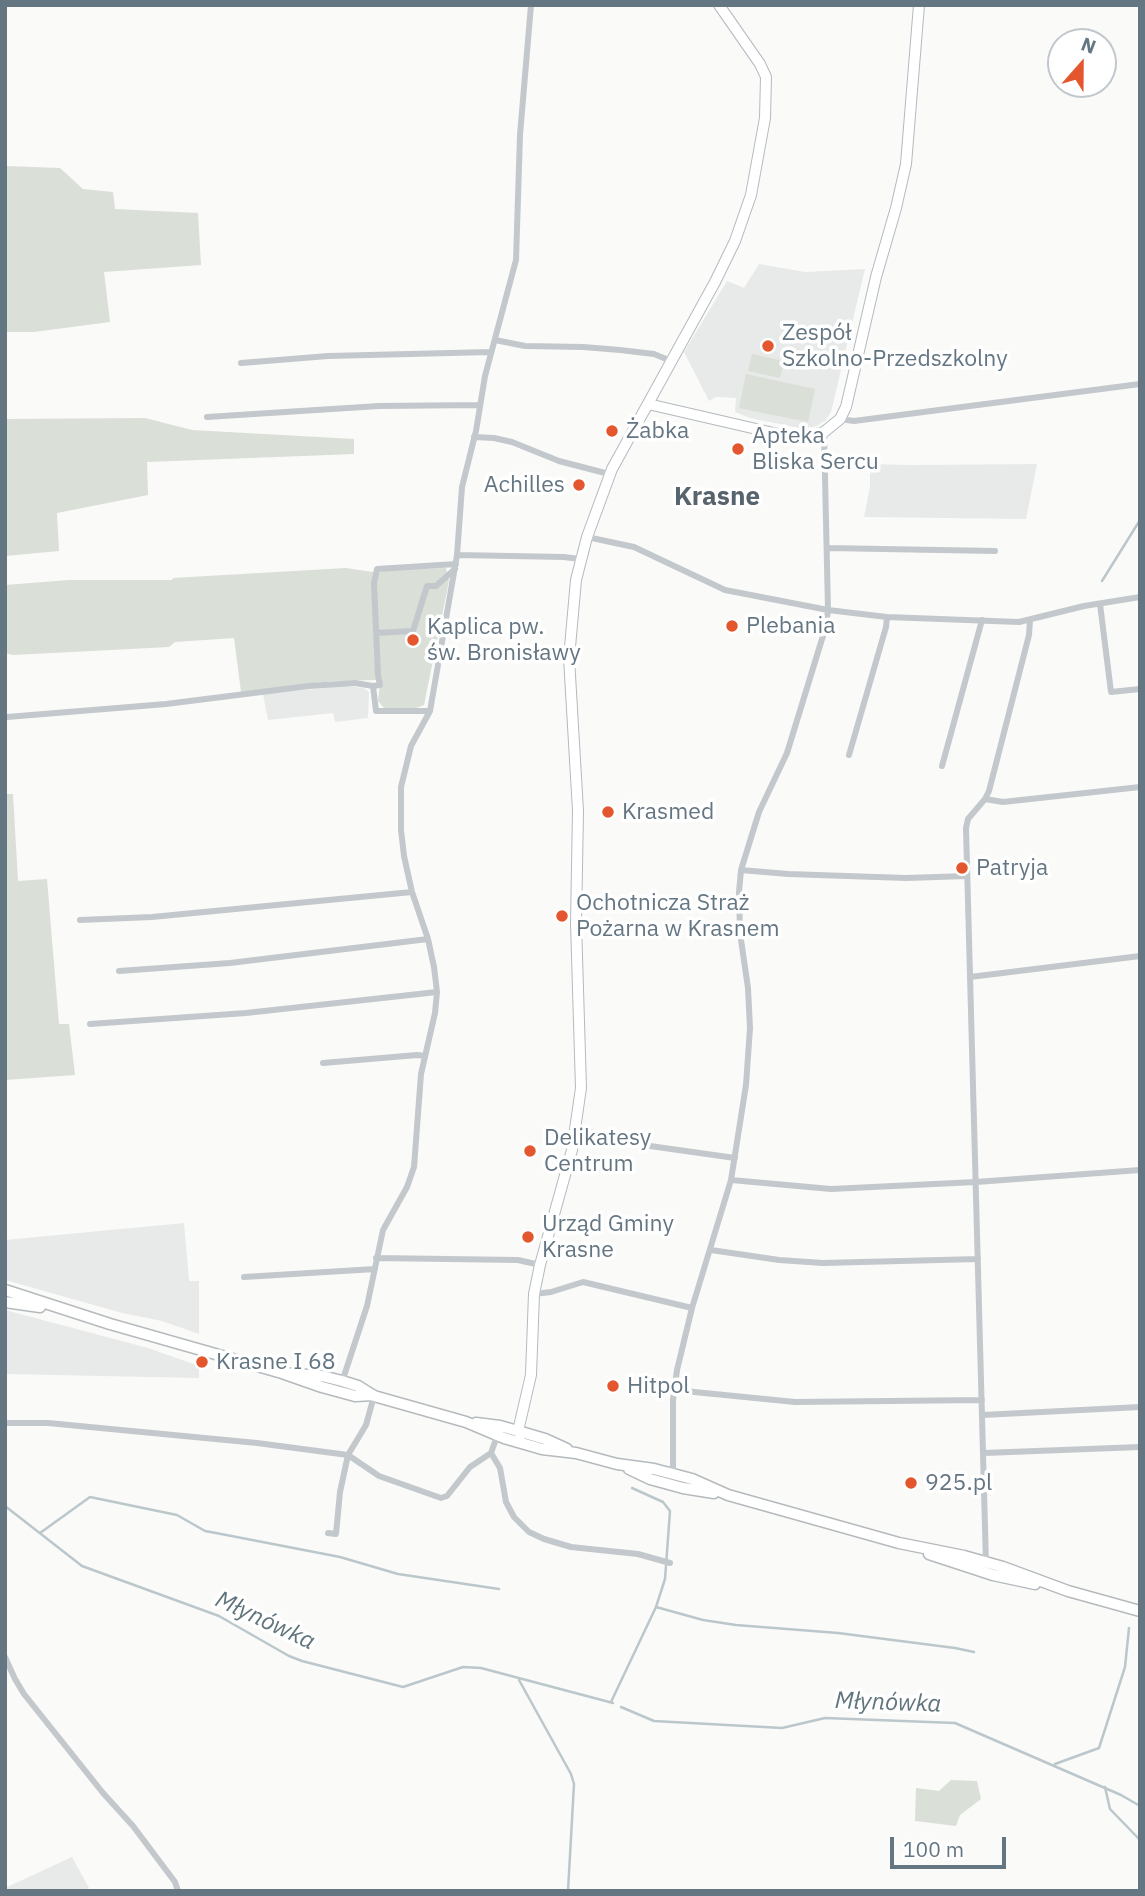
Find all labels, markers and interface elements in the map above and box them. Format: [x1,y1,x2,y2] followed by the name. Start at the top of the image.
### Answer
[1047,28,1117,98] north arrow
[1078,32,1100,59] text: N
[782,319,1008,373] place label: Zespół Szkolno-Przedszkolny
[760,338,776,354] marker: Zespół Szkolno-Przedszkolny
[626,417,689,445] place label: Żabka
[752,422,879,476] place label: Apteka Bliska Sercu
[604,423,620,439] marker: Żabka
[730,441,746,457] marker: Apteka Bliska Sercu
[484,471,565,499] place label: Achilles
[571,477,587,493] marker: Achilles
[674,481,760,513] district label: Krasne
[746,612,836,640] place label: Plebania
[427,613,581,667] place label: Kaplica pw. św. Bronisławy
[724,618,740,634] marker: Plebania
[405,632,421,648] marker: Kaplica pw. św. Bronisławy
[622,798,714,826] place label: Krasmed
[600,804,616,820] marker: Krasmed
[976,854,1048,882] place label: Patryja
[954,860,970,876] marker: Patryja
[576,889,779,943] place label: Ochotnicza Straż Pożarna w Krasnem
[554,908,570,924] marker: Ochotnicza Straż Pożarna w Krasnem
[544,1124,651,1178] place label: Delikatesy Centrum
[522,1143,538,1159] marker: Delikatesy Centrum
[542,1210,674,1264] place label: Urząd Gminy Krasne
[520,1229,536,1245] marker: Urząd Gminy Krasne
[216,1348,336,1376] place label: Krasne I 68
[194,1354,210,1370] marker: Krasne I 68
[627,1372,690,1400] place label: Hitpol
[605,1378,621,1394] marker: Hitpol
[925,1469,992,1497] place label: 925.pl
[903,1475,919,1491] marker: 925.pl
[211,1585,319,1657] water label: Młynówka
[834,1687,942,1719] water label: Młynówka
[893,1822,1009,1866] scale bar
[903,1835,964,1863] text: 100 m

